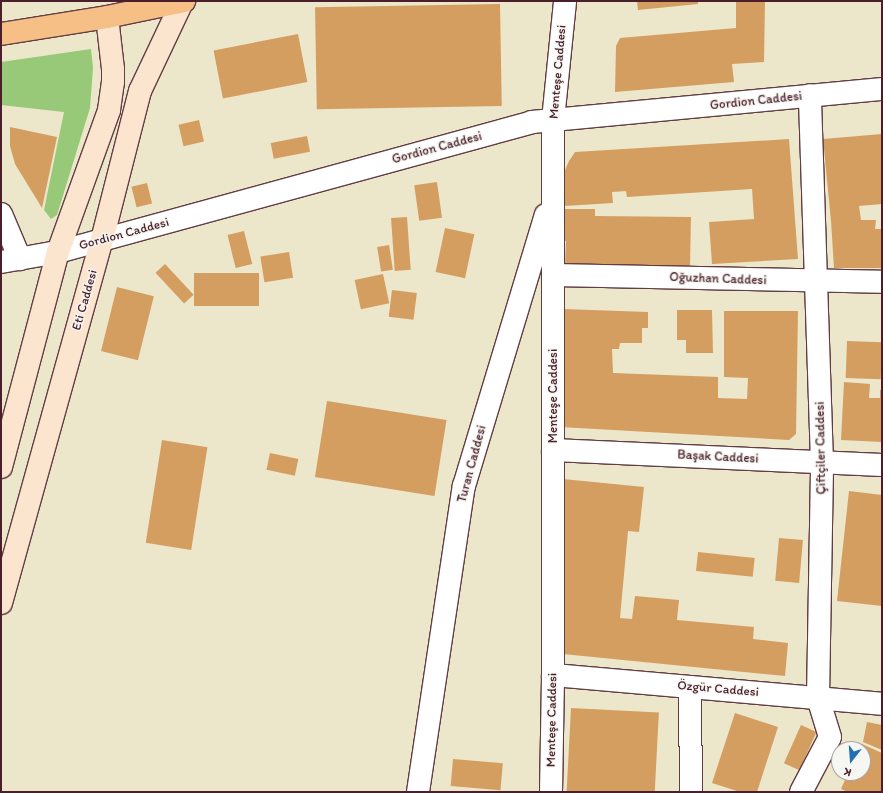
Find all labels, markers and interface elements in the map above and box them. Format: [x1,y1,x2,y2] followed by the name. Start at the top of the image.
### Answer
[546,24,570,120] street label: Menteşe Caddesi
[709,88,803,114] street label: Gordion Caddesi
[390,128,484,168] street label: Gordion Caddesi
[77,214,171,254] street label: Gordion Caddesi
[69,268,101,332] street label: Eti Caddesi
[669,270,767,288] street label: Oğuzhan Caddesi
[545,349,561,443] street label: Menteşe Caddesi
[812,401,830,495] street label: Çiftçiler Caddesi
[454,424,490,504] street label: Turan Caddesi
[677,447,759,467] street label: Başak Caddesi
[543,673,561,767] street label: Menteşe Caddesi
[677,678,759,700] street label: Özgür Caddesi
[831,741,871,781] north arrow
[842,765,853,779] text: K

